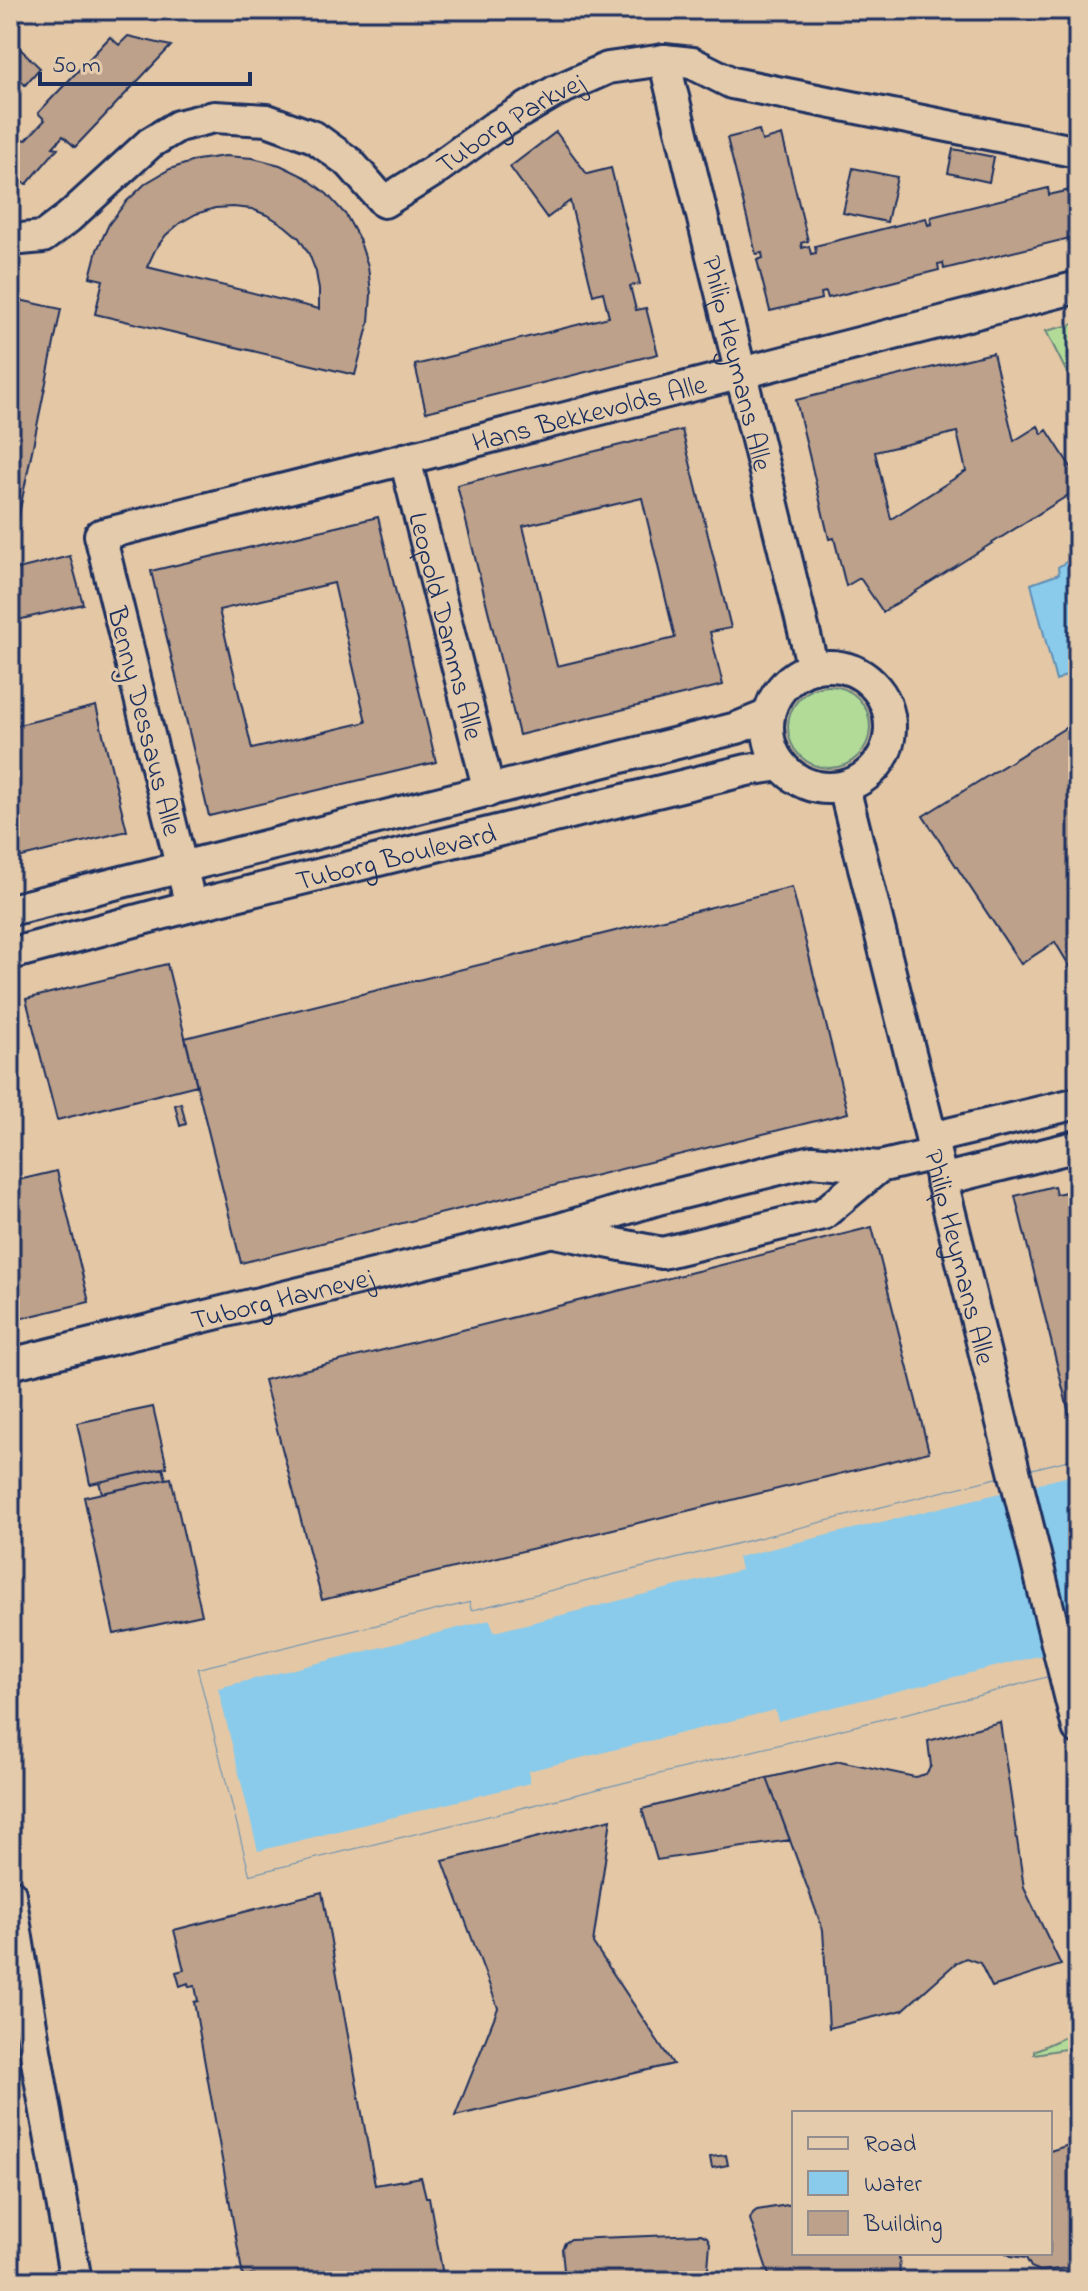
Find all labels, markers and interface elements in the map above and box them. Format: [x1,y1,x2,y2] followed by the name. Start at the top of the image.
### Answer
[40,36,250,86] scale bar
[52,49,101,84] text: 50 m
[429,63,593,187] street label: Tuborg Parkvej
[689,252,781,476] street label: Philip Heymans Alle
[468,366,712,465] street label: Hans Bekkevolds Alle
[395,508,492,745] street label: Leopold Damms Alle
[94,602,191,841] street label: Benny Dessaus Alle
[292,815,501,904] street label: Tuborg Boulevard
[911,1146,1004,1370] street label: Philip Heymans Alle
[187,1258,380,1343] street label: Tuborg Havnevej
[792,2111,1052,2255] legend
[864,2128,917,2163] text: Road
[864,2168,922,2203] text: Water
[863,2208,943,2243] text: Building

